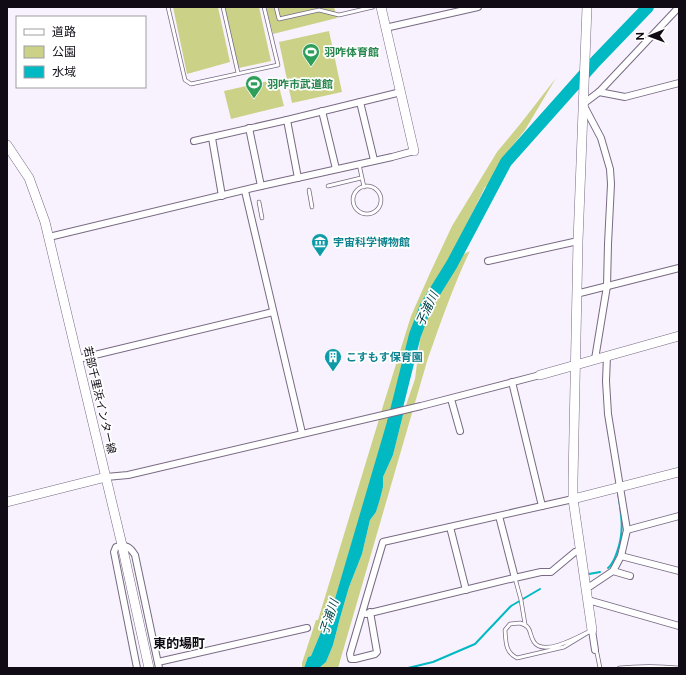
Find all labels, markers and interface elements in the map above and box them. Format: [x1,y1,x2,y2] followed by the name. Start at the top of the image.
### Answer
[16,16,146,88] legend
[630,16,670,56] north arrow
[52,25,76,39] text: 道路
[634,32,646,41] text: N
[301,42,321,67] sports icon: 羽咋体育館
[52,45,76,59] text: 公園
[324,46,379,58] place label: 羽咋体育館
[52,65,76,79] text: 水域
[244,74,264,99] sports icon: 羽咋市武道館
[267,78,333,90] place label: 羽咋市武道館
[310,232,330,257] museum icon: 宇宙科学博物館
[333,236,410,248] place label: 宇宙科学博物館
[413,288,442,328] water label: 子浦川
[82,345,118,455] street label: 若部千里浜インター線
[323,347,343,372] building icon: こすもす保育園
[346,351,423,363] place label: こすもす保育園
[317,596,342,636] water label: 子浦川
[153,636,205,651] district label: 東的場町

